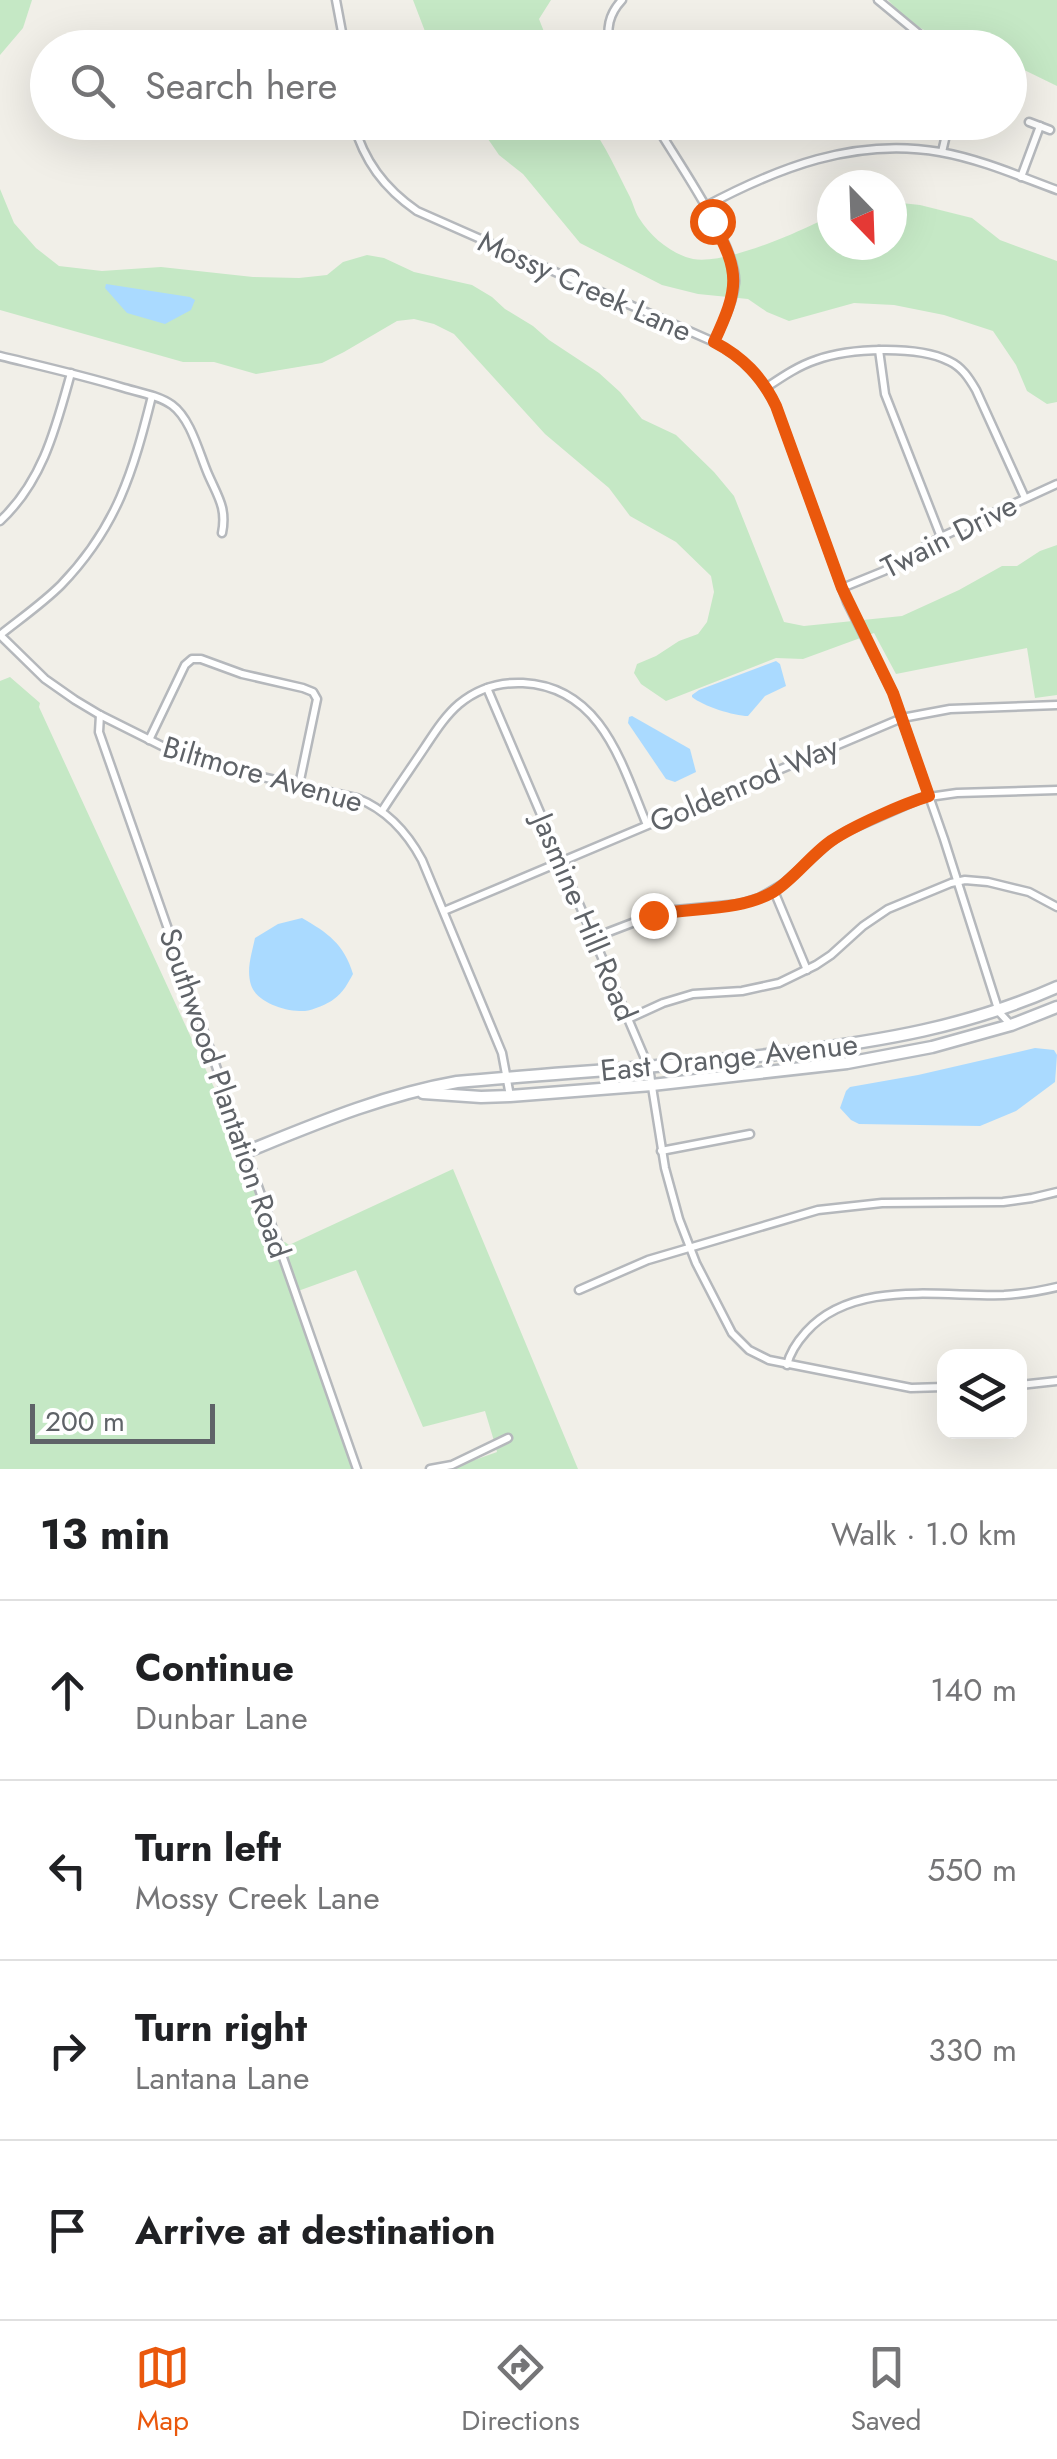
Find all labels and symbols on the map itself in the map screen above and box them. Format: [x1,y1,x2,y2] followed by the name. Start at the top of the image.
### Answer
[817,170,907,260] north arrow
[690,199,736,245] route start
[471,220,699,352] street label: Mossy Creek Lane
[874,483,1024,589] street label: Twain Drive
[158,725,368,823] street label: Biltmore Avenue
[643,725,846,843] street label: Goldenrod Way
[520,803,648,1028] street label: Jasmine Hill Road
[631,893,677,939] route end
[148,922,302,1264] street label: Southwood Plantation Road
[598,1022,860,1092] street label: East Orange Avenue
[30,1399,215,1444] scale bar

